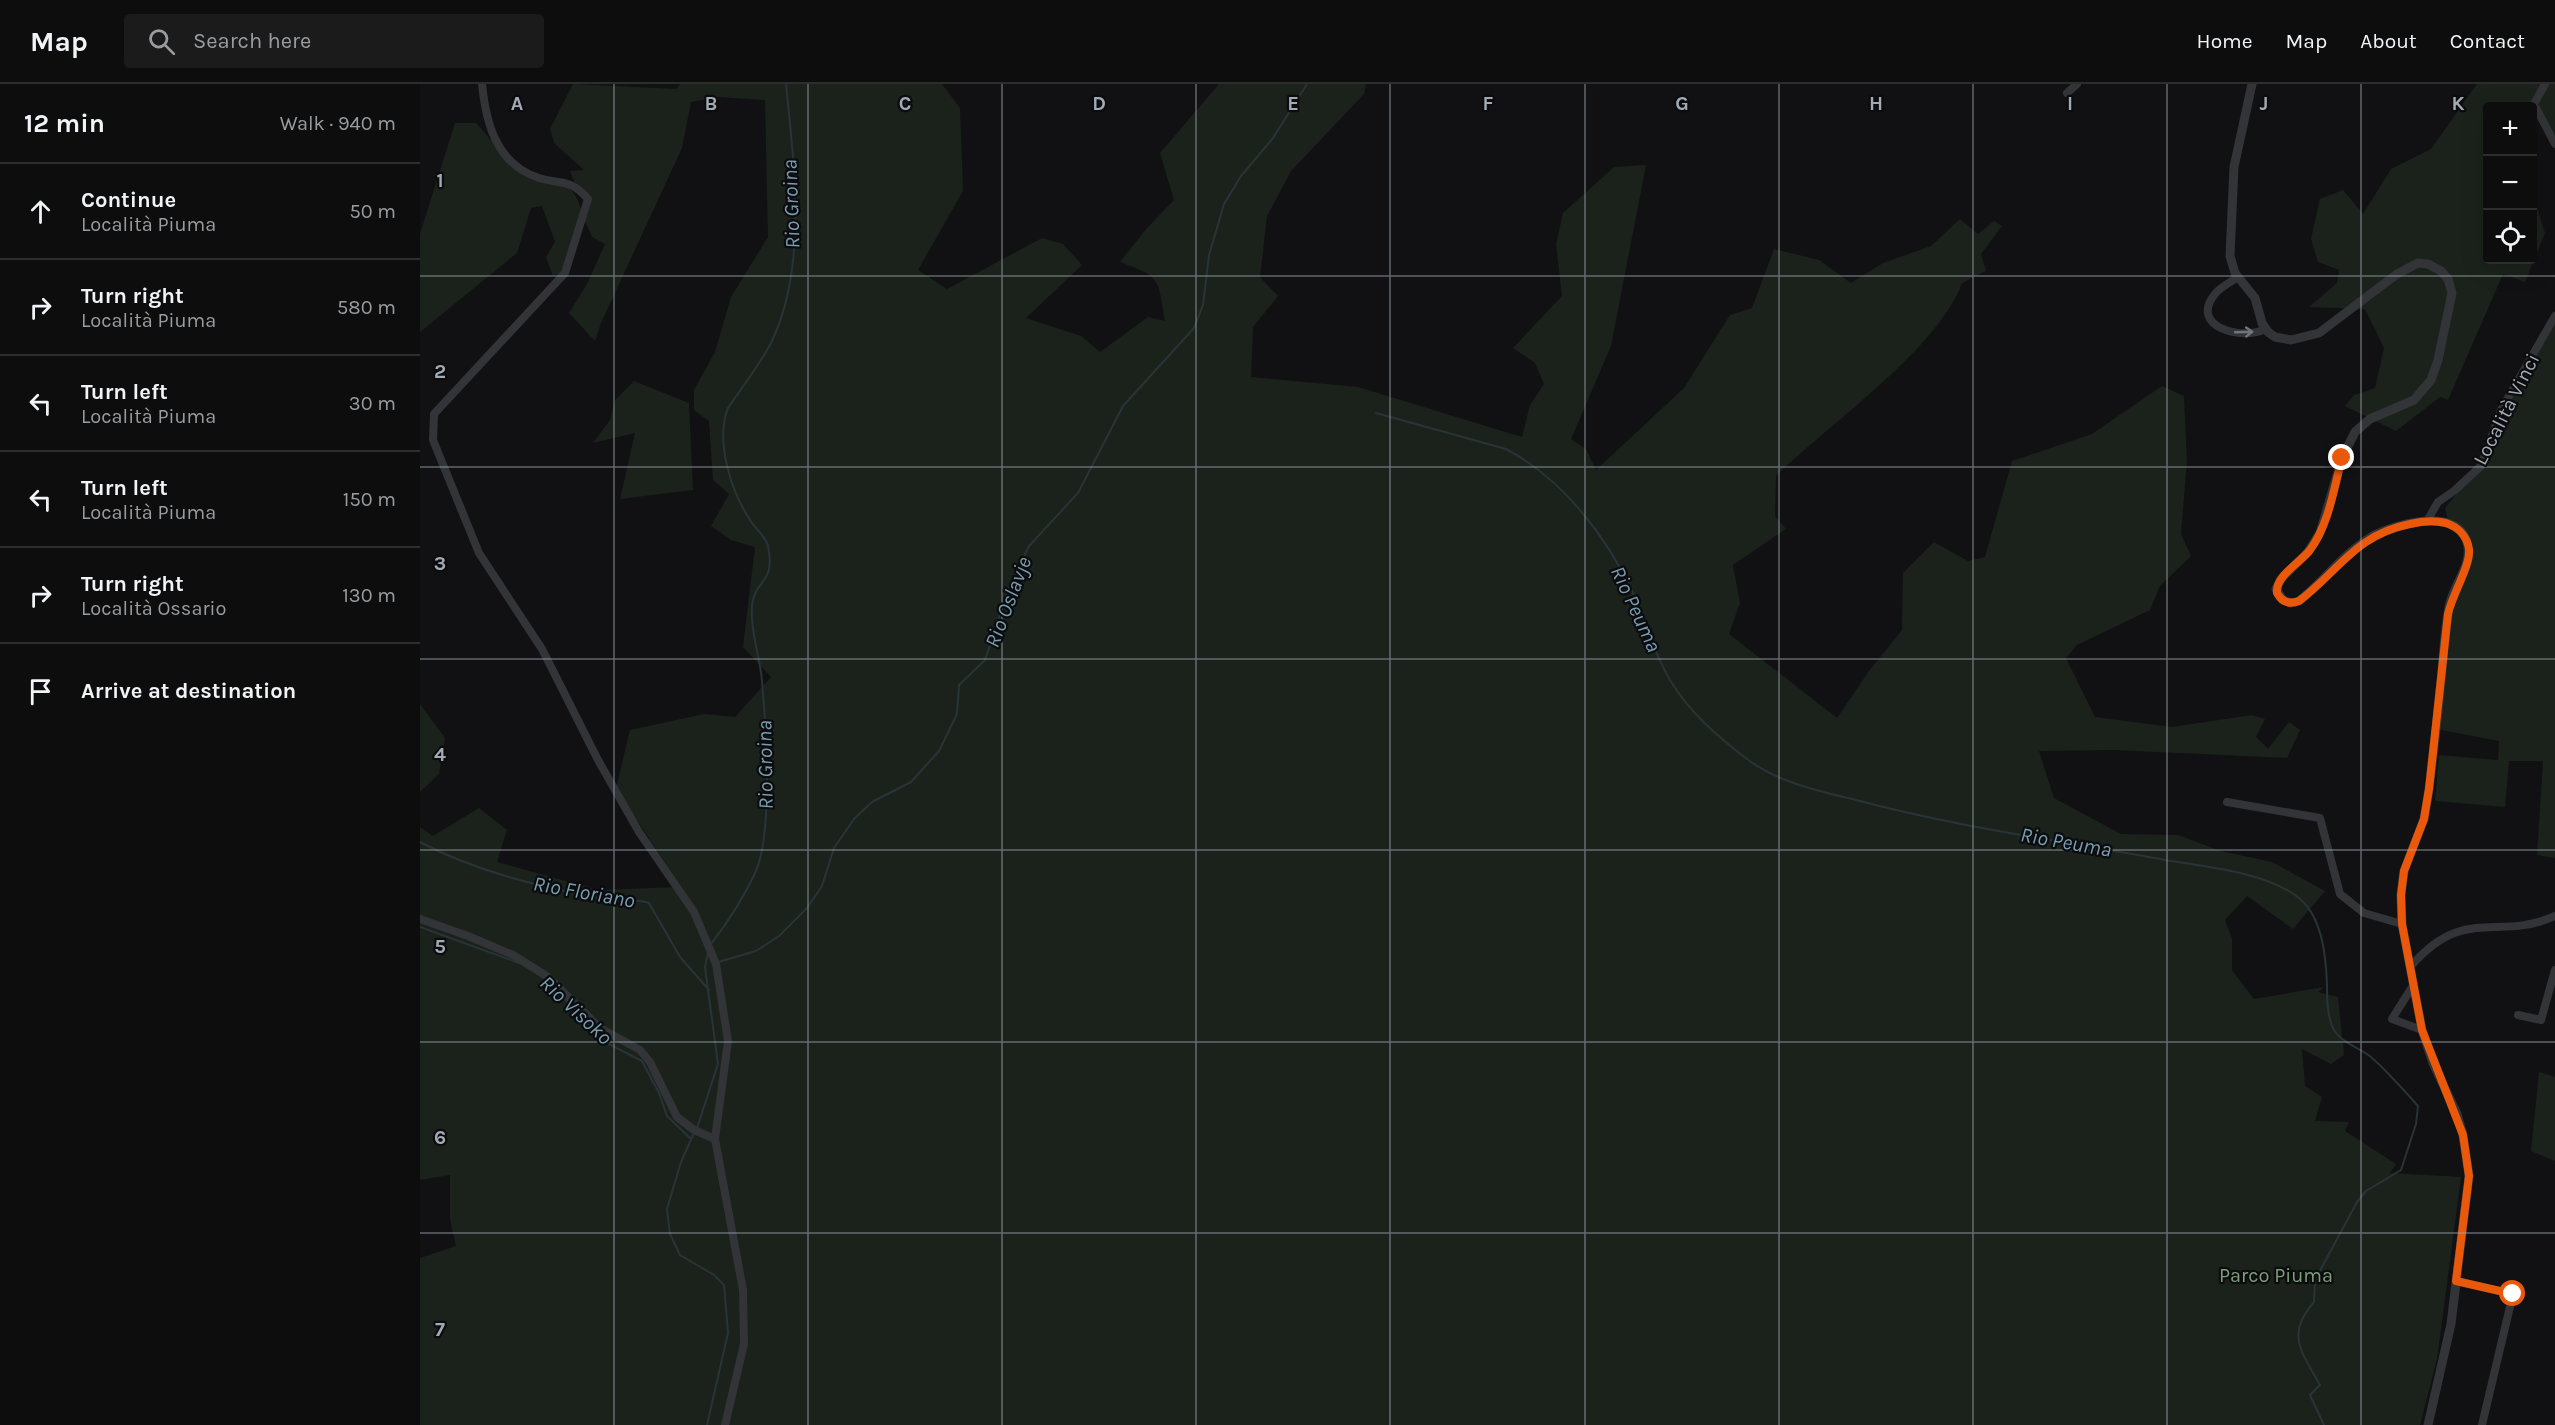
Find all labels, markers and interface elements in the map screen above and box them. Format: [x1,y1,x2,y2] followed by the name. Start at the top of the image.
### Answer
[124,14,544,68] search box
[30,25,88,58] text: Map
[145,25,178,58] icon: search
[193,28,311,54] text: Search here
[2197,29,2253,53] text: Home
[2286,29,2327,53] text: Map
[2360,29,2417,53] text: About
[2450,29,2525,53] text: Contact
[511,92,524,115] text: A
[705,92,717,115] text: B
[899,92,911,115] text: C
[1092,92,1106,115] text: D
[1287,92,1299,115] text: E
[1483,92,1494,115] text: F
[1675,92,1689,115] text: G
[1869,92,1883,115] text: H
[2067,92,2073,115] text: I
[2260,92,2268,115] text: J
[2451,92,2465,115] text: K
[2483,102,2537,264] map controls
[2483,102,2537,156] button: +
[24,108,105,139] text: 12 min
[280,112,396,135] text: Walk · 940 m
[2483,156,2537,210] button: −
[777,159,805,249] water label: Rio Groina
[436,169,444,192] text: 1
[81,187,176,213] text: Continue
[24,195,57,228] icon: ahead
[349,200,396,223] text: 50 m
[2483,210,2537,264] button: locate
[81,213,216,236] text: Località Piuma
[81,283,184,309] text: Turn right
[24,291,57,324] icon: right
[337,296,396,319] text: 580 m
[81,309,216,332] text: Località Piuma
[2234,326,2254,338] one-way arrow
[2469,350,2544,469] street label: Località Vinci
[434,360,446,383] text: 2
[81,379,168,405] text: Turn left
[24,387,57,420] icon: left
[349,392,396,415] text: 30 m
[81,405,216,428] text: Località Piuma
[2328,444,2354,470] route end
[81,475,168,501] text: Turn left
[24,483,57,516] icon: left
[343,488,396,511] text: 150 m
[81,501,216,524] text: Località Piuma
[434,552,446,575] text: 3
[980,553,1036,651] water label: Rio Oslavje
[1606,562,1666,656] water label: Rio Peuma
[81,571,184,597] text: Turn right
[24,579,57,612] icon: right
[342,584,396,607] text: 130 m
[81,597,227,620] text: Località Ossario
[24,675,57,708] icon: arrive
[81,678,296,704] text: Arrive at destination
[752,720,778,810] water label: Rio Groina
[434,743,446,766] text: 4
[2019,822,2113,862] water label: Rio Peuma
[531,871,637,913] water label: Rio Floriano
[434,935,446,958] text: 5
[535,971,617,1050] water label: Rio Visoko
[434,1126,446,1149] text: 6
[2219,1264,2333,1287] park label: Parco Piuma
[2499,1280,2525,1306] route start
[435,1318,445,1341] text: 7

